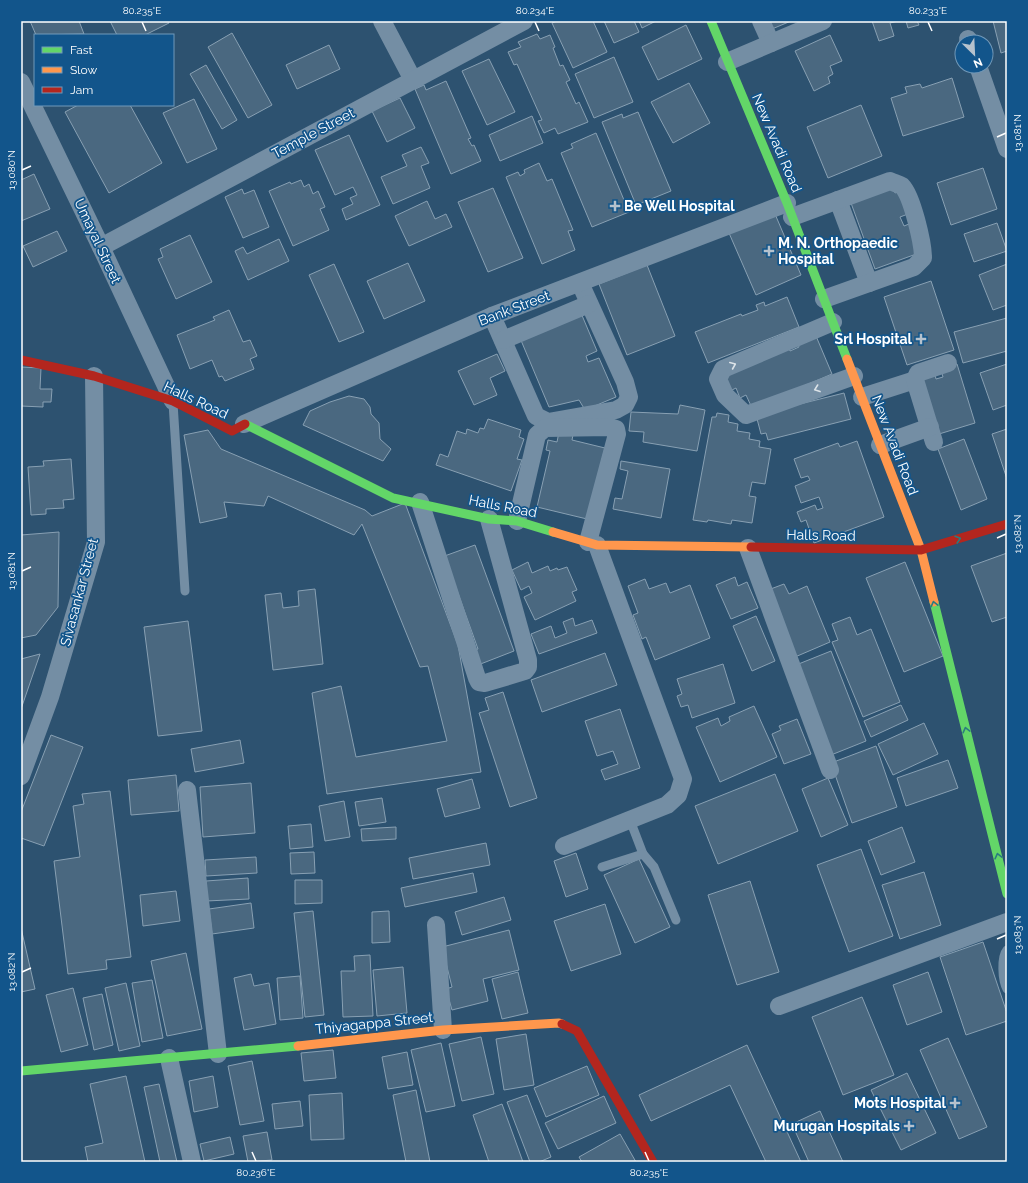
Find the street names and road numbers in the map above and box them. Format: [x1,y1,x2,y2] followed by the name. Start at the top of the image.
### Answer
[749,91,805,195] street label: New Avadi Road
[269,104,357,161] street label: Temple Street
[71,196,125,286] street label: Umayal Street
[476,287,552,329] street label: Bank Street
[161,378,231,422] street label: Halls Road
[869,393,921,497] street label: New Avadi Road
[467,492,539,520] street label: Halls Road
[786,526,856,544] street label: Halls Road
[57,536,101,648] street label: Sivasankar Street
[314,1009,434,1037] street label: Thiyagappa Street

